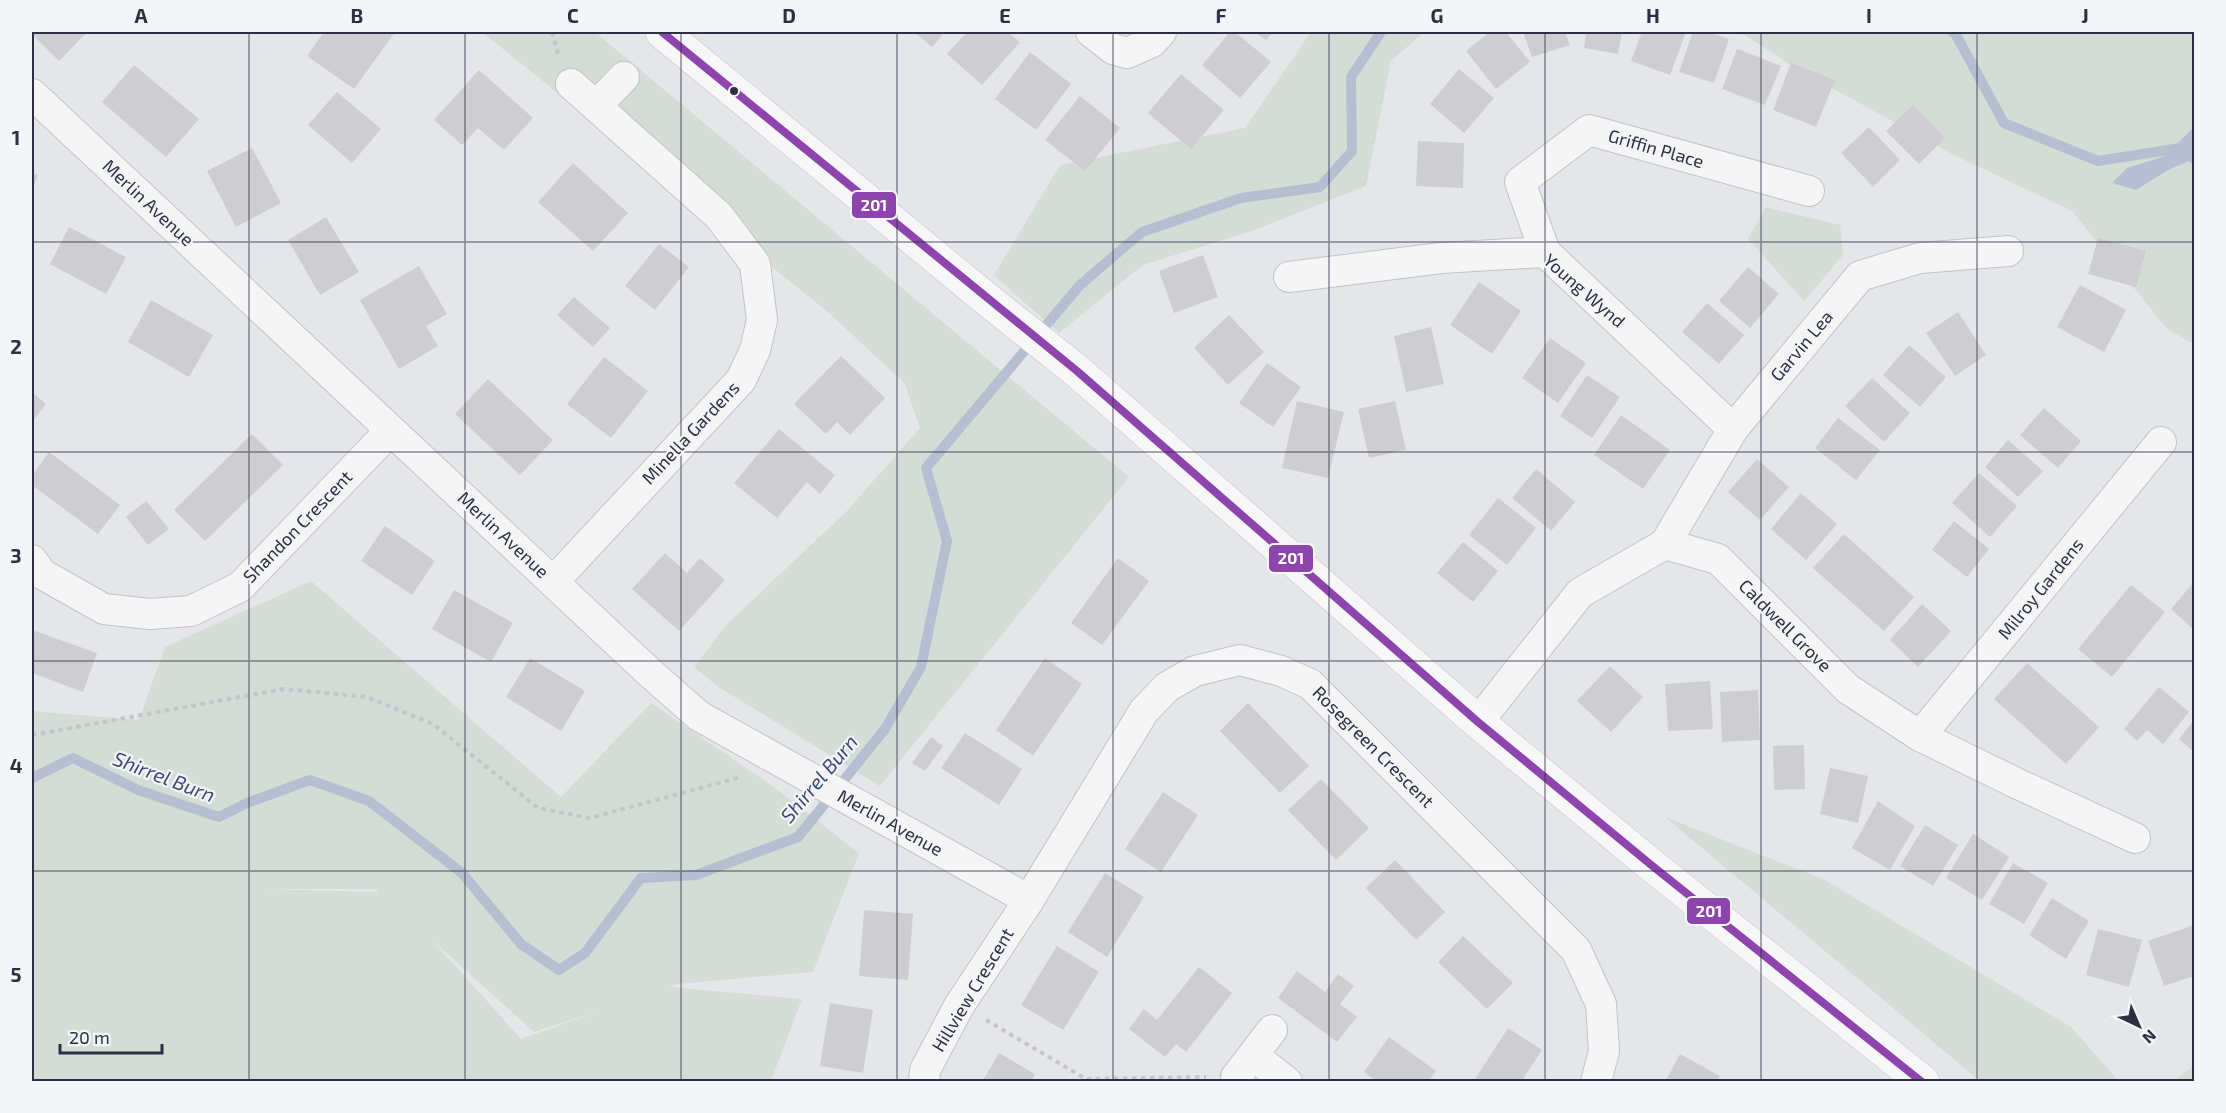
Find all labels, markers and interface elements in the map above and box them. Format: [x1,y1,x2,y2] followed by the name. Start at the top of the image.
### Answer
[134,3,148,27] text: A
[351,3,363,27] text: B
[567,3,579,27] text: C
[782,3,796,27] text: D
[999,3,1011,27] text: E
[1215,3,1227,27] text: F
[1431,3,1443,27] text: G
[1646,3,1660,27] text: H
[1866,3,1872,27] text: I
[2081,3,2089,27] text: J
[728,85,740,97] unlabelled marker
[1606,124,1707,172] street label: Griffin Place
[12,125,20,149] text: 1
[98,154,199,250] street label: Merlin Avenue
[851,191,897,219] line badge: 201
[861,195,887,214] text: 201
[1539,249,1630,332] street label: Young Wynd
[1765,305,1837,385] street label: Garvin Lea
[10,334,22,358] text: 2
[637,376,744,488] street label: Minella Gardens
[238,465,357,587] street label: Shandon Crescent
[453,486,554,582] street label: Merlin Avenue
[1993,533,2088,643] street label: Milroy Gardens
[10,543,22,567] text: 3
[1268,544,1314,573] line badge: 201
[1278,548,1304,567] text: 201
[1735,574,1837,676] street label: Caldwell Grove
[1308,681,1439,812] street label: Rosegreen Crescent
[775,730,862,827] water label: Shirrel Burn
[110,746,219,806] water label: Shirrel Burn
[10,753,23,777] text: 4
[834,784,947,860] street label: Merlin Avenue
[1686,897,1731,925] line badge: 201
[1696,901,1722,920] text: 201
[926,923,1018,1055] street label: Hillview Crescent
[10,962,22,986] text: 5
[2109,996,2169,1056] north arrow
[60,1017,162,1055] scale bar
[69,1026,110,1048] text: 20 m
[2139,1026,2161,1048] text: N

